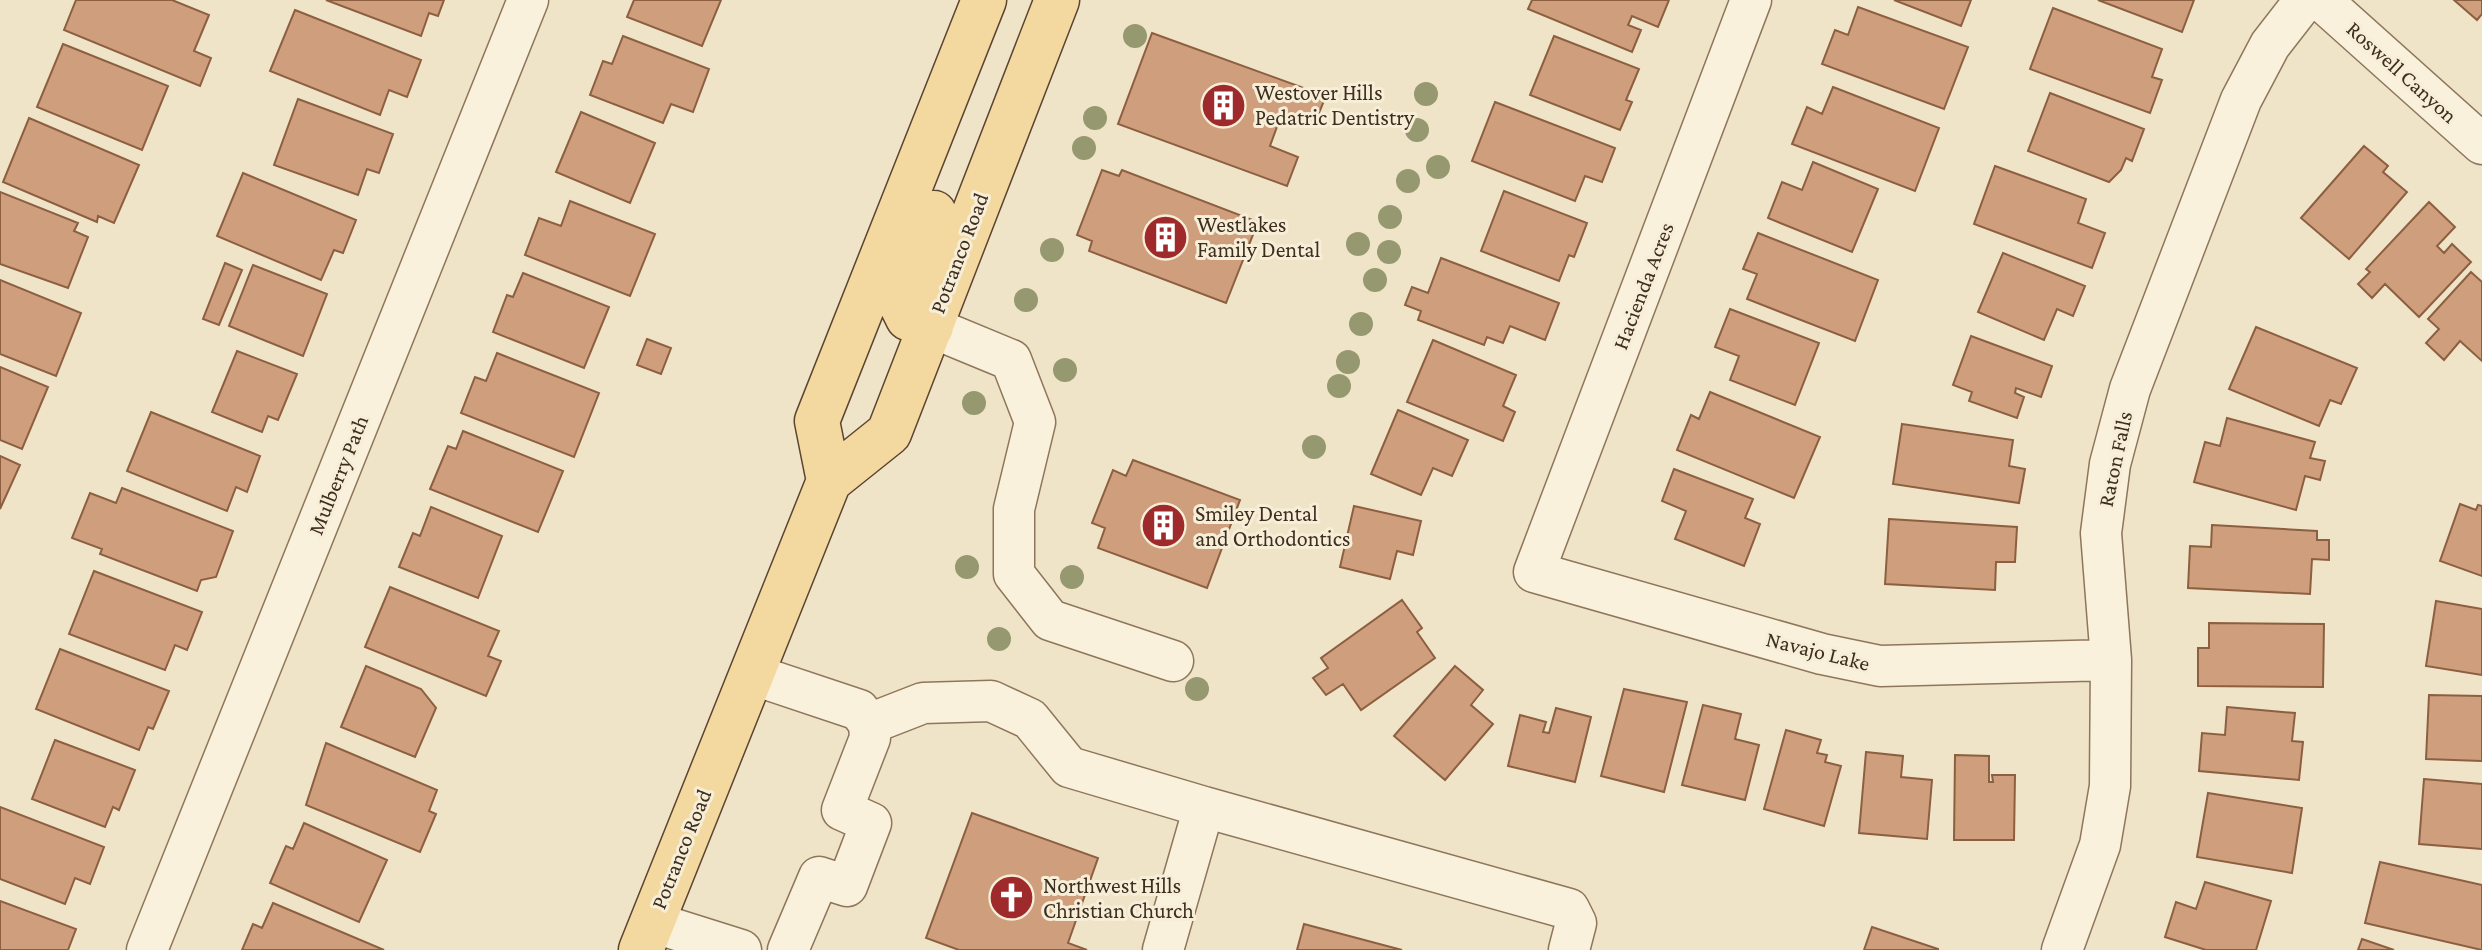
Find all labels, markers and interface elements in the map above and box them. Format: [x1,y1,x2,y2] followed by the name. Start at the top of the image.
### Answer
[2342,16,2463,128] street label: Roswell Canyon
[1255,80,1415,130] place label: Westover Hills Pedatric Dentistry
[1200,81,1248,129] building icon: Westover Hills Pedatric Dentistry
[925,189,994,317] street label: Potranco Road
[1197,212,1321,262] place label: Westlakes Family Dental
[1142,213,1190,261] building icon: Westlakes Family Dental
[1607,219,1679,353] street label: Hacienda Acres
[2093,409,2137,509] street label: Raton Falls
[303,411,373,538] street label: Mulberry Path
[1195,501,1350,551] place label: Smiley Dental and Orthodontics
[1140,502,1188,550] building icon: Smiley Dental and Orthodontics
[1763,626,1873,676] street label: Navajo Lake
[646,785,717,913] street label: Potranco Road
[1043,873,1194,923] place label: Northwest Hills Christian Church
[988,874,1036,922] church icon: Northwest Hills Christian Church

